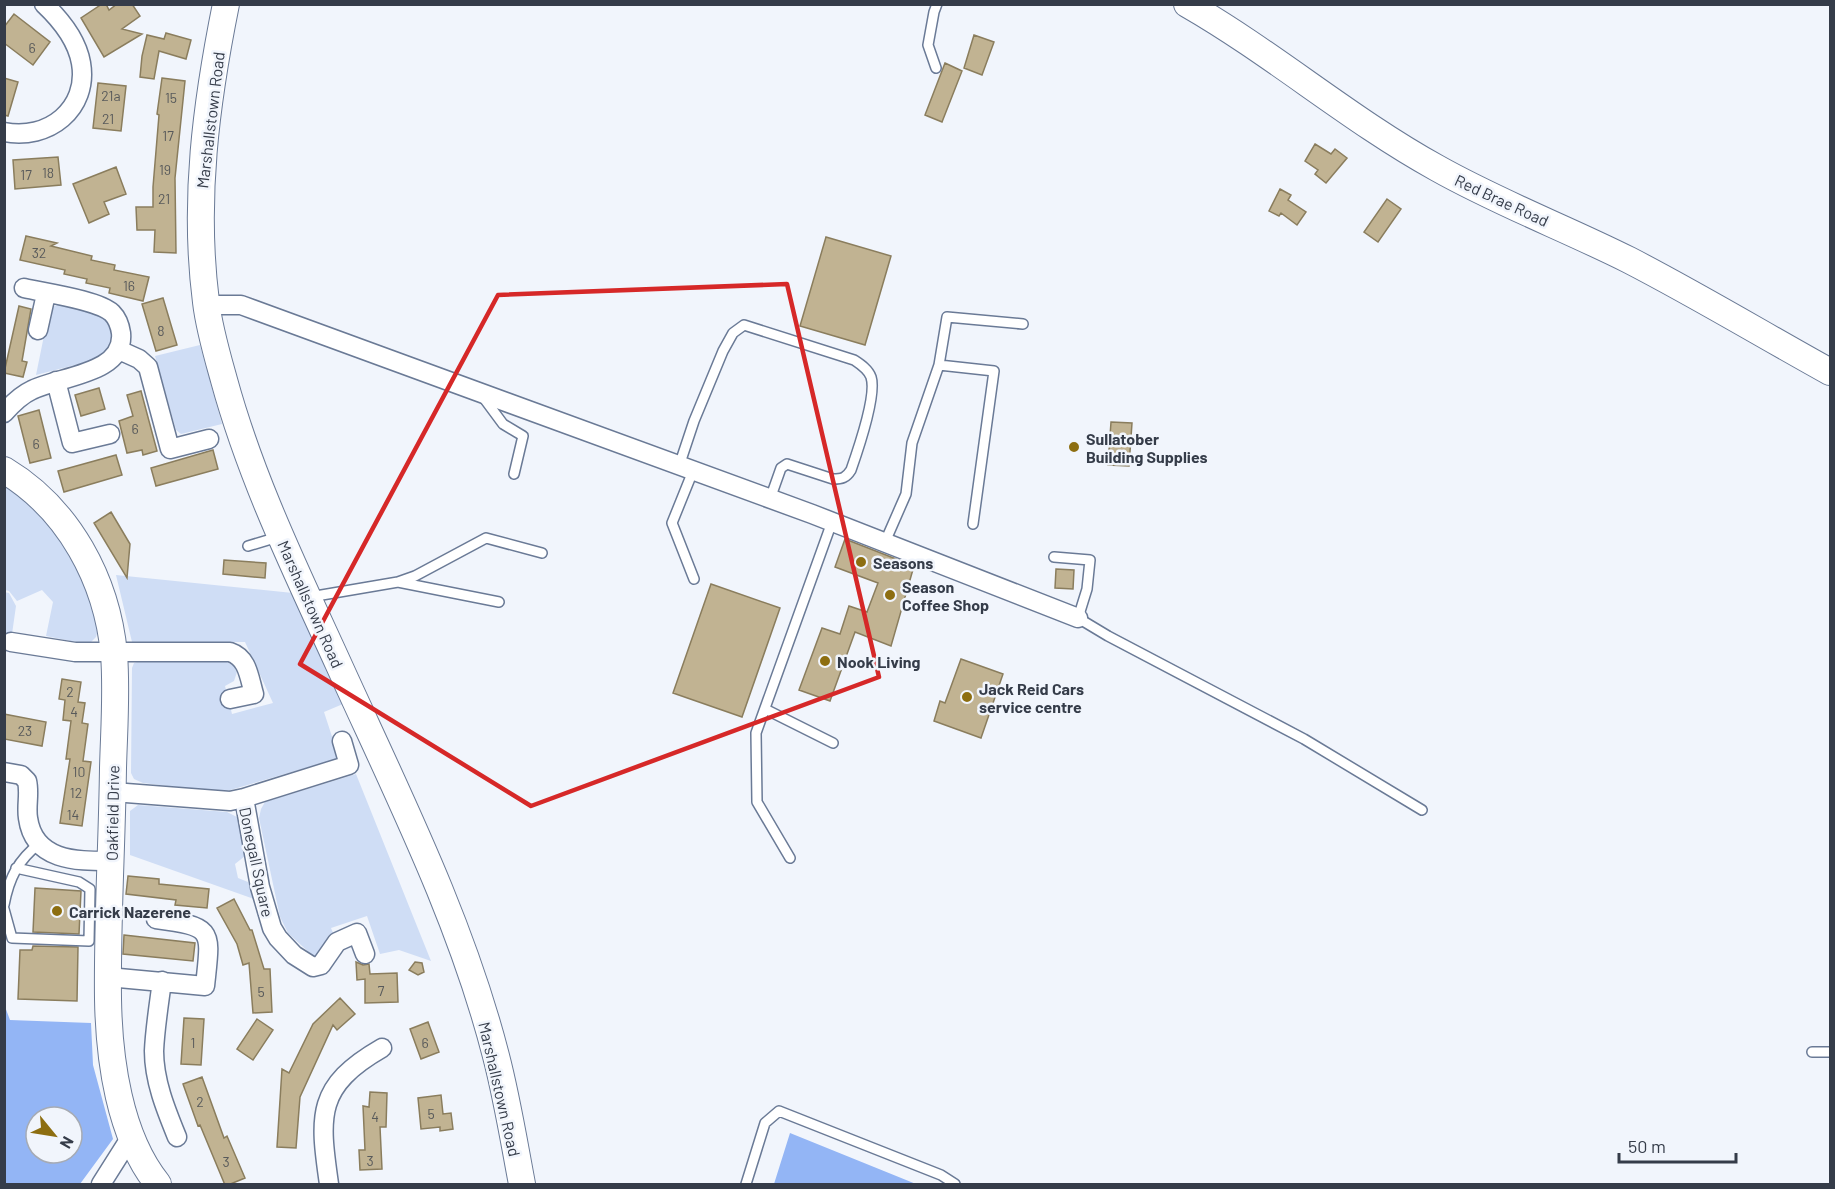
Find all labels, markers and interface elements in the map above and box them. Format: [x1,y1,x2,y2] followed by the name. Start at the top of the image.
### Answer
[28,39,36,56] house number: 6
[192,51,228,189] street label: Marshallstown Road
[101,87,121,104] house number: 21a
[165,89,177,106] house number: 15
[102,110,114,127] house number: 21
[162,127,174,144] house number: 17
[159,161,171,178] house number: 19
[42,164,54,181] house number: 18
[20,166,32,183] house number: 17
[1452,170,1552,230] street label: Red Brae Road
[158,190,170,207] house number: 21
[32,244,46,261] house number: 32
[123,277,135,294] house number: 16
[157,322,165,339] house number: 8
[131,420,139,437] house number: 6
[1086,429,1208,466] place label: Sullatober Building Supplies
[32,435,40,452] house number: 6
[1067,440,1081,454] marker: Sullatober Building Supplies
[274,537,348,671] street label: Marshallstown Road
[873,553,933,572] place label: Seasons
[854,555,868,569] marker: Seasons
[902,577,989,614] place label: Season Coffee Shop
[883,588,897,602] marker: Season Coffee Shop
[837,652,921,671] place label: Nook Living
[818,654,832,668] marker: Nook Living
[979,679,1084,716] place label: Jack Reid Cars service centre
[66,683,74,700] house number: 2
[960,690,974,704] marker: Jack Reid Cars service centre
[70,703,78,720] house number: 4
[18,722,32,739] house number: 23
[73,763,85,780] house number: 10
[102,765,122,861] street label: Oakfield Drive
[70,784,82,801] house number: 12
[236,805,278,919] street label: Donegall Square
[67,806,79,823] house number: 14
[69,902,191,921] place label: Carrick Nazerene
[50,904,64,918] marker: Carrick Nazerene
[378,982,385,999] house number: 7
[257,983,265,1000] house number: 5
[475,1020,525,1158] street label: Marshallstown Road
[191,1034,195,1051] house number: 1
[421,1034,429,1051] house number: 6
[196,1093,204,1110] house number: 2
[24,1105,84,1165] north arrow
[427,1105,435,1122] house number: 5
[371,1108,379,1125] house number: 4
[1619,1126,1736,1164] scale bar
[57,1133,78,1152] text: N
[1628,1135,1666,1157] text: 50 m
[366,1152,374,1169] house number: 3
[222,1153,230,1170] house number: 3

